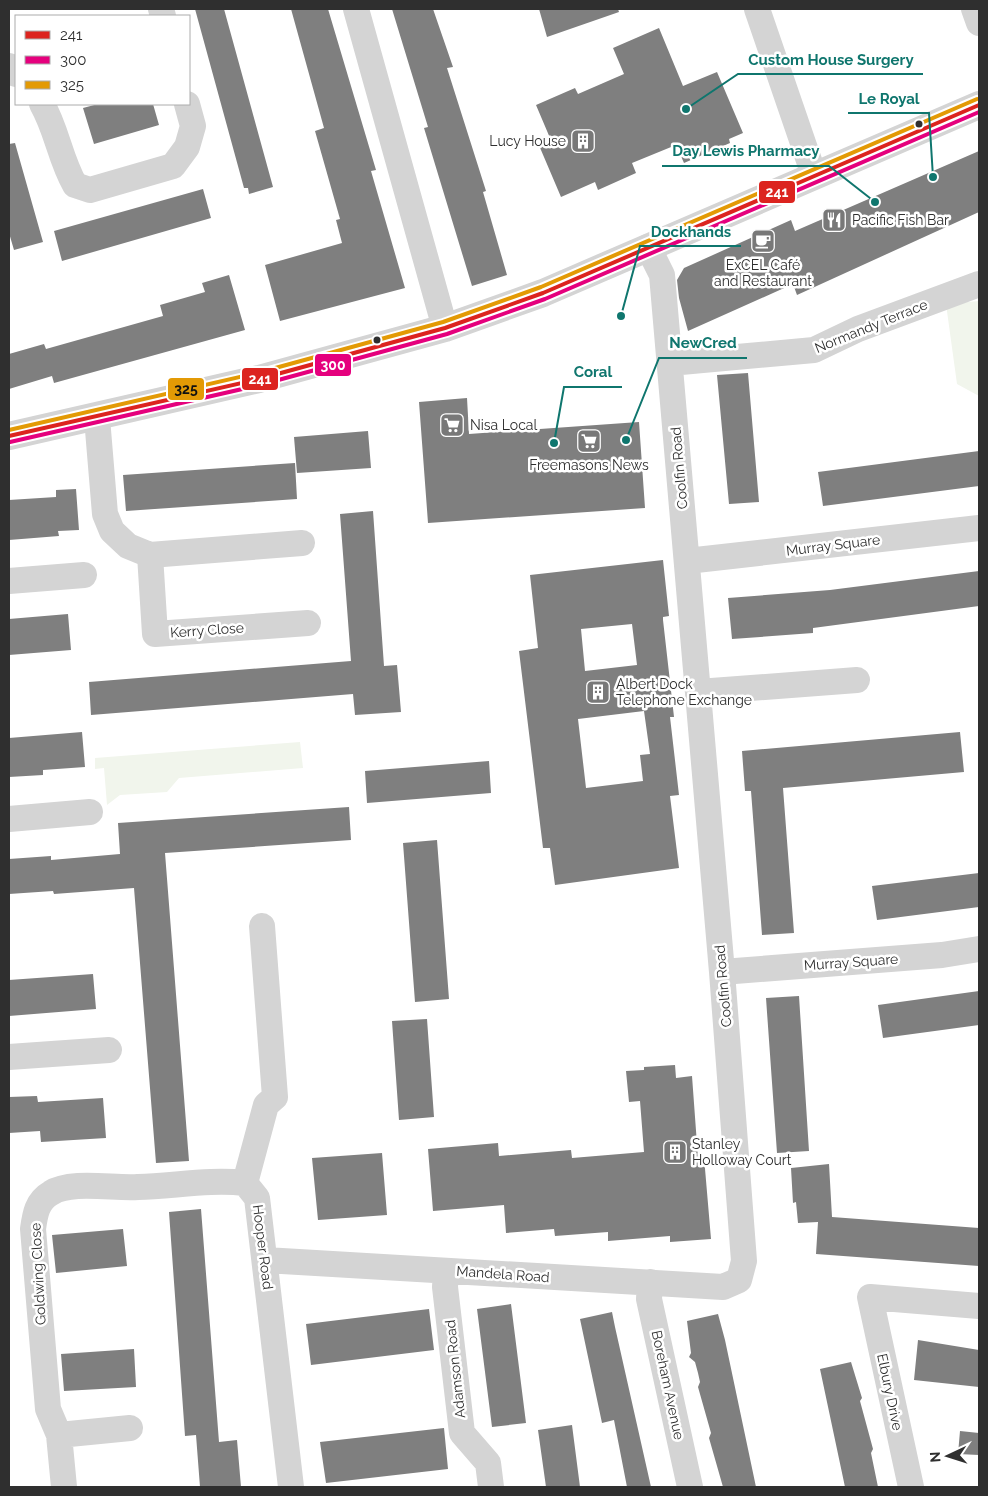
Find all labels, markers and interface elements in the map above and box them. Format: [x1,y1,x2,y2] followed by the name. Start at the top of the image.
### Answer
[15,15,190,105] legend
[60,26,83,44] text: 241
[738,44,923,74] callout: Custom House Surgery
[60,51,86,69] text: 300
[748,51,914,69] text: Custom House Surgery
[60,76,84,94] text: 325
[848,83,929,113] callout: Le Royal
[858,90,920,108] text: Le Royal
[914,119,924,129] unlabelled marker
[570,128,596,154] building icon: Lucy House
[489,133,566,149] place label: Lucy House
[662,136,829,166] callout: Day Lewis Pharmacy
[672,142,820,160] text: Day Lewis Pharmacy
[758,180,796,204] line badge: 241
[766,184,788,200] text: 241
[821,207,847,233] restaurant icon: Pacific Fish Bar
[852,212,949,228] place label: Pacific Fish Bar
[640,216,741,246] callout: Dockhands
[651,223,731,241] text: Dockhands
[750,228,776,254] cafe icon: ExCEL Café and Restaurant
[714,257,812,289] place label: ExCEL Café and Restaurant
[812,296,930,356] street label: Normandy Terrace
[659,328,747,358] callout: NewCred
[669,334,737,352] text: NewCred
[372,335,382,345] unlabelled marker
[314,353,352,377] line badge: 300
[320,357,346,373] text: 300
[564,357,622,387] callout: Coral
[574,363,612,381] text: Coral
[241,367,279,391] line badge: 241
[249,371,271,387] text: 241
[167,377,205,401] line badge: 325
[174,381,198,397] text: 325
[439,412,465,438] supermarket icon: Nisa Local
[470,417,537,433] place label: Nisa Local
[667,426,691,510] street label: Coolfin Road
[576,428,602,454] supermarket icon: Freemasons News
[529,457,649,473] place label: Freemasons News
[785,531,881,559] street label: Murray Square
[169,619,245,641] street label: Kerry Close
[616,676,752,708] place label: Albert Dock Telephone Exchange
[585,679,611,705] building icon: Albert Dock Telephone Exchange
[711,944,735,1028] street label: Coolfin Road
[803,951,899,973] street label: Murray Square
[692,1136,792,1168] place label: Stanley Holloway Court
[662,1139,688,1165] building icon: Stanley Holloway Court
[250,1204,276,1290] street label: Hooper Road
[27,1222,49,1326] street label: Goldwing Close
[456,1263,550,1285] street label: Mandela Road
[442,1319,468,1419] street label: Adamson Road
[649,1329,687,1441] street label: Boreham Avenue
[874,1352,906,1432] street label: Elbury Drive
[923,1431,973,1481] north arrow
[927,1451,943,1463] text: N

